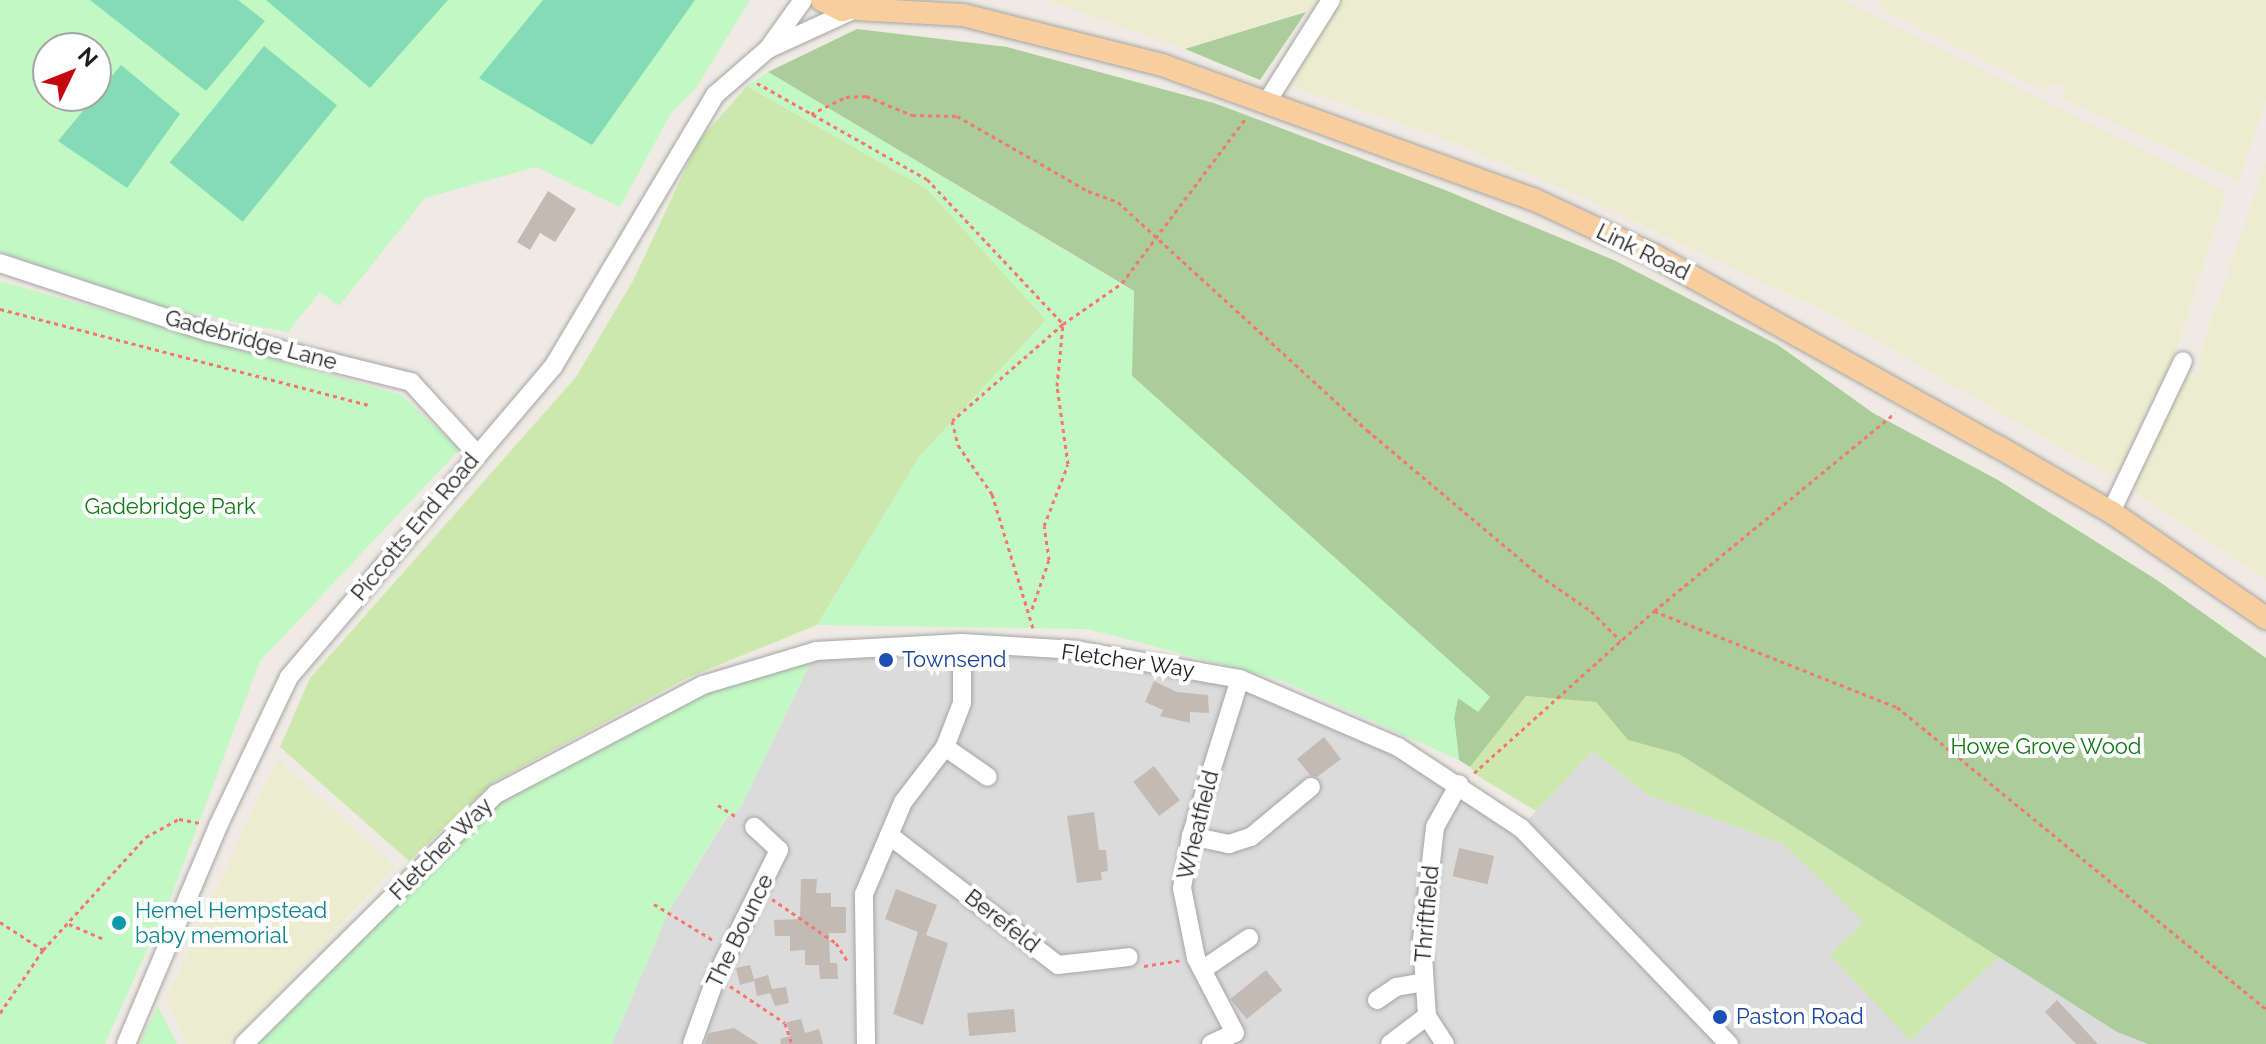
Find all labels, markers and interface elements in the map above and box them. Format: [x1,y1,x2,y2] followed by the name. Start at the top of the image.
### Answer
[32,32,112,112] north arrow
[73,42,103,72] text: N
[1592,218,1694,286] street label: Link Road
[162,304,340,376] street label: Gadebridge Lane
[346,448,484,606] street label: Piccotts End Road
[84,494,256,520] park label: Gadebridge Park
[1059,638,1197,684] street label: Fletcher Way
[902,647,1006,673] place label: Townsend
[877,651,895,669] marker: Townsend
[1950,734,2142,760] park label: Howe Grove Wood
[1172,768,1224,882] street label: Wheatfield
[384,792,498,906] street label: Fletcher Way
[1410,865,1444,963] street label: Thriftfield
[701,870,779,992] street label: The Bounce
[960,884,1044,958] street label: Berefeld
[135,897,328,948] place label: Hemel Hempstead baby memorial
[110,914,128,932] marker: Hemel Hempstead baby memorial
[1736,1004,1864,1030] place label: Paston Road
[1711,1008,1729,1026] marker: Paston Road

